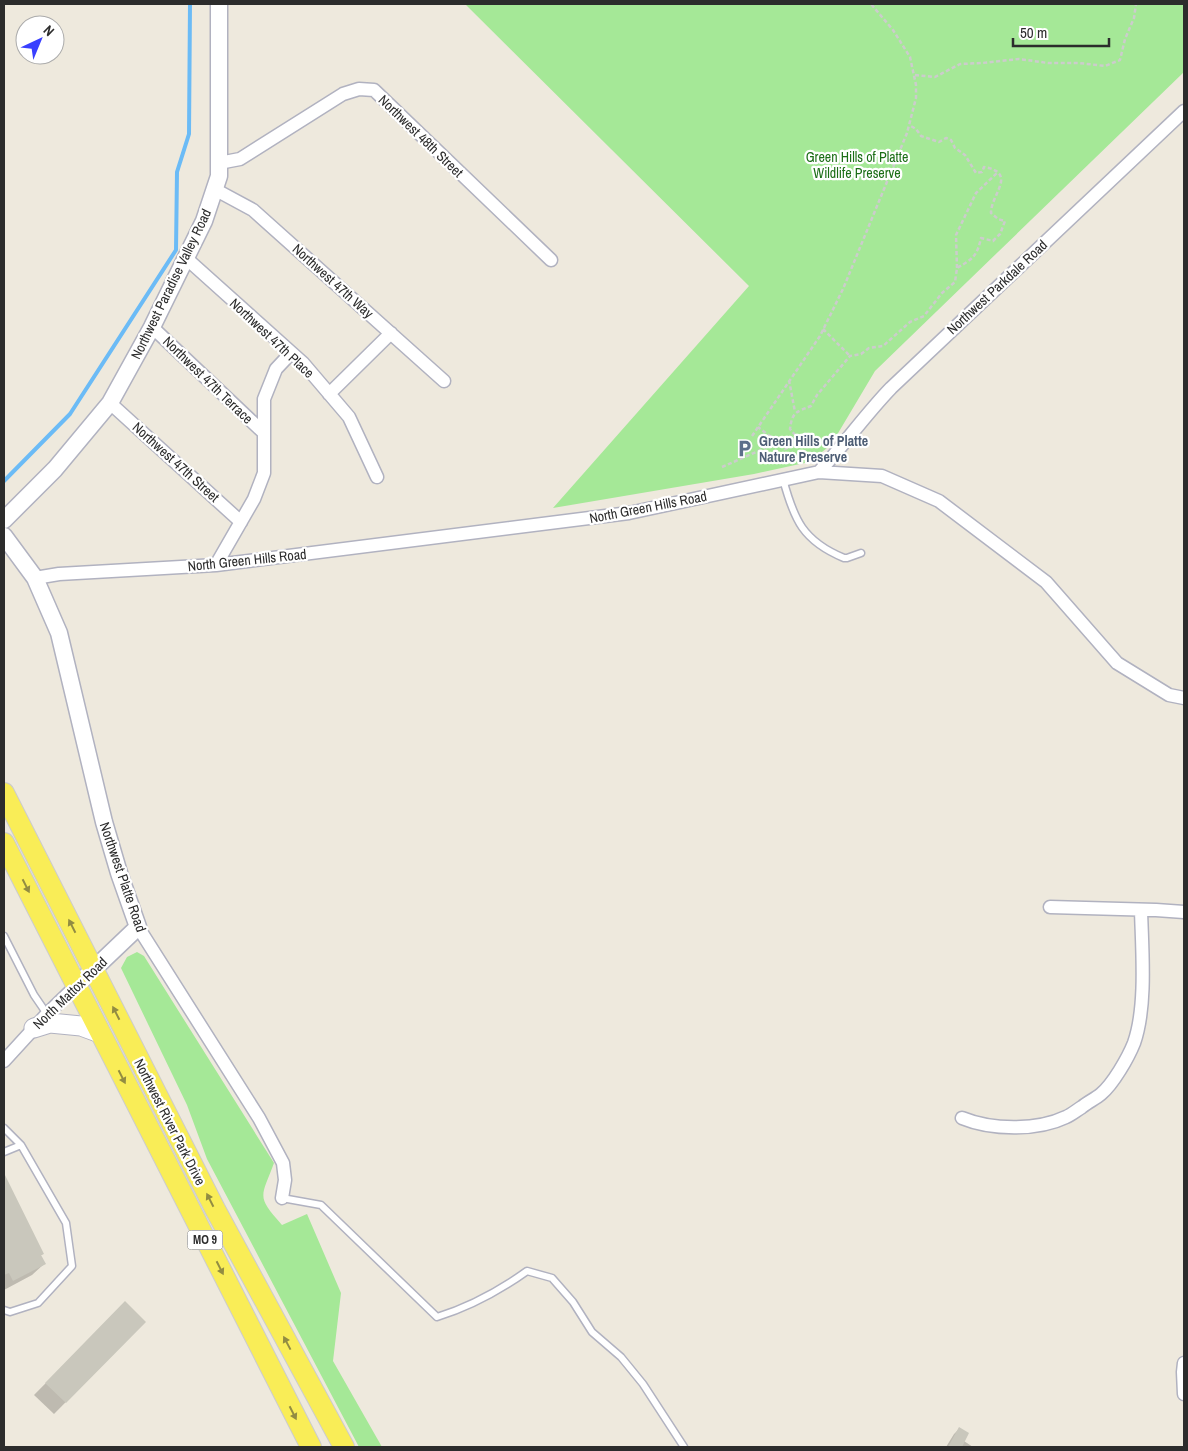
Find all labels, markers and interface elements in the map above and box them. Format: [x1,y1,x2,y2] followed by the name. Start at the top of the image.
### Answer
[15,15,65,65] north arrow
[1013,15,1109,47] scale bar
[40,21,58,40] text: N
[1020,22,1047,43] text: 50 m
[375,91,467,181] street label: Northwest 48th Street
[806,148,908,182] park label: Green Hills of Platte Wildlife Preserve
[127,206,215,362] street label: Northwest Paradise Valley Road
[943,236,1051,338] street label: Northwest Parkdale Road
[289,240,377,322] street label: Northwest 47th Way
[226,294,318,382] street label: Northwest 47th Place
[159,332,257,428] street label: Northwest 47th Terrace
[129,418,223,506] street label: Northwest 47th Street
[759,432,868,466] place label: Green Hills of Platte Nature Preserve
[735,439,755,459] parking icon: Green Hills of Platte Nature Preserve
[588,487,708,527] street label: North Green Hills Road
[187,545,307,575] street label: North Green Hills Road
[96,820,150,934] street label: Northwest Platte Road
[22,879,30,893] one-way arrow
[68,919,76,933] one-way arrow
[29,953,111,1033] street label: North Mattox Road
[112,1006,120,1020] one-way arrow
[130,1056,210,1188] street label: Northwest River Park Drive
[118,1070,126,1084] one-way arrow
[206,1193,214,1207] one-way arrow
[188,1230,222,1250] road number: MO 9
[216,1261,224,1276] one-way arrow
[283,1336,291,1350] one-way arrow
[289,1406,297,1420] one-way arrow

